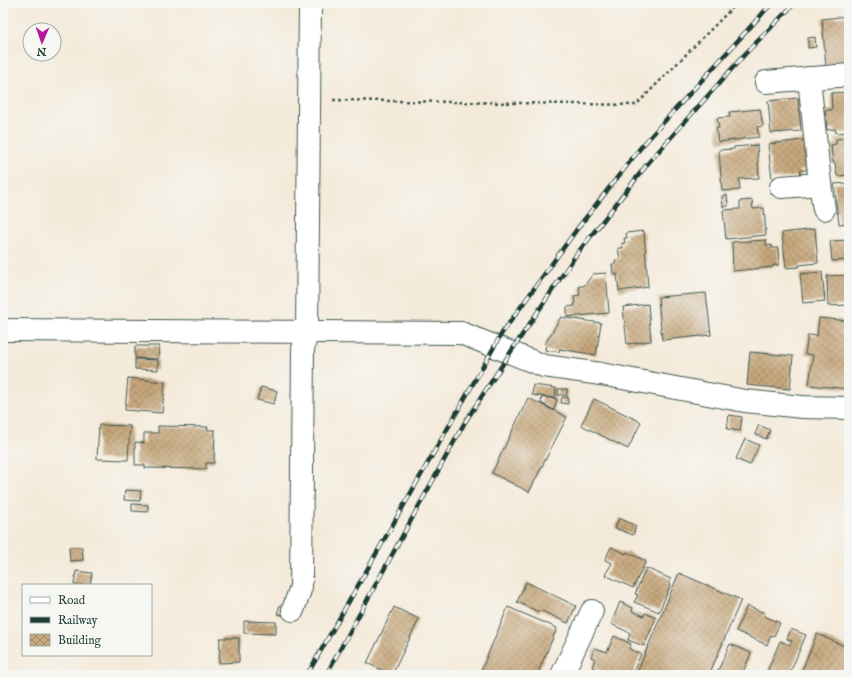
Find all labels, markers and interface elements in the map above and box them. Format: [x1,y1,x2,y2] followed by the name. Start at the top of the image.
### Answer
[22,22,62,62] north arrow
[36,44,48,58] text: N
[22,584,152,656] legend
[58,593,86,608] text: Road
[58,613,97,628] text: Railway
[58,633,102,648] text: Building

